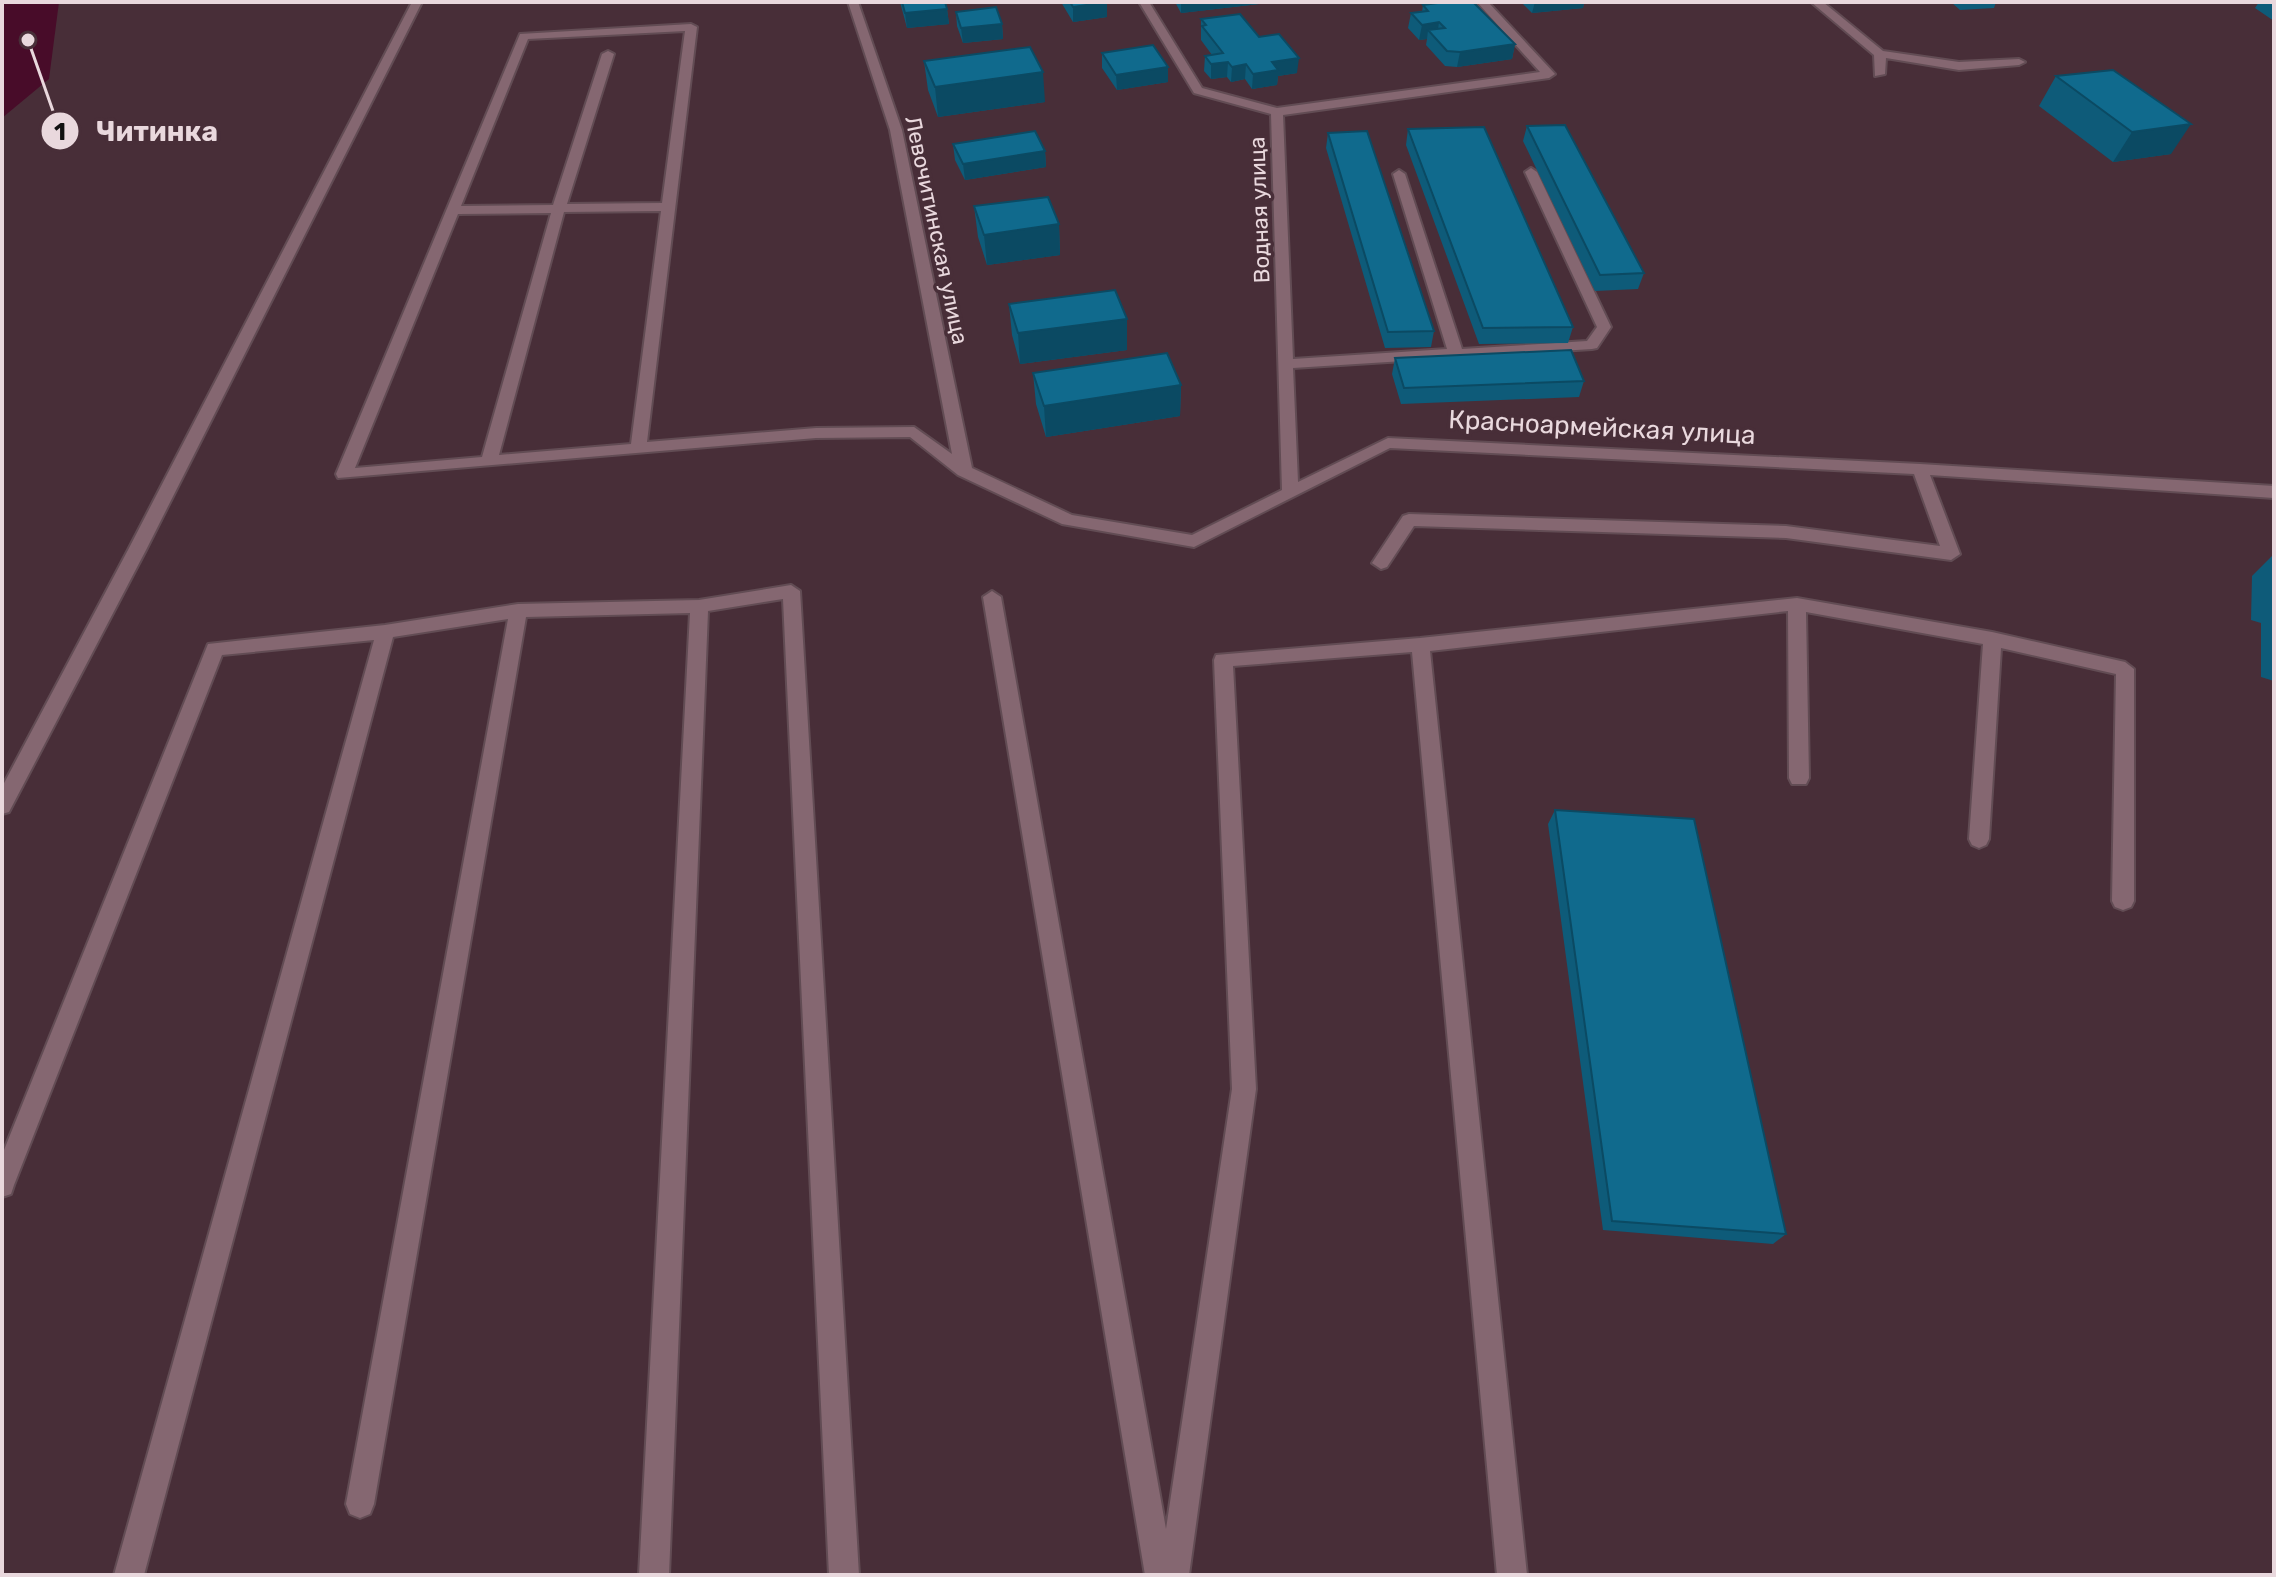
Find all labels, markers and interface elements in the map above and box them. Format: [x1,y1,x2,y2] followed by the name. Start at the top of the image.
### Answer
[40,105,234,157] callout: Читинка
[899,113,974,347] street label: Левочитинская улица
[96,115,218,148] text: Читинка
[54,118,66,146] text: 1
[1243,136,1276,284] street label: Водная улица
[1448,404,1756,451] street label: Красноармейская улица

